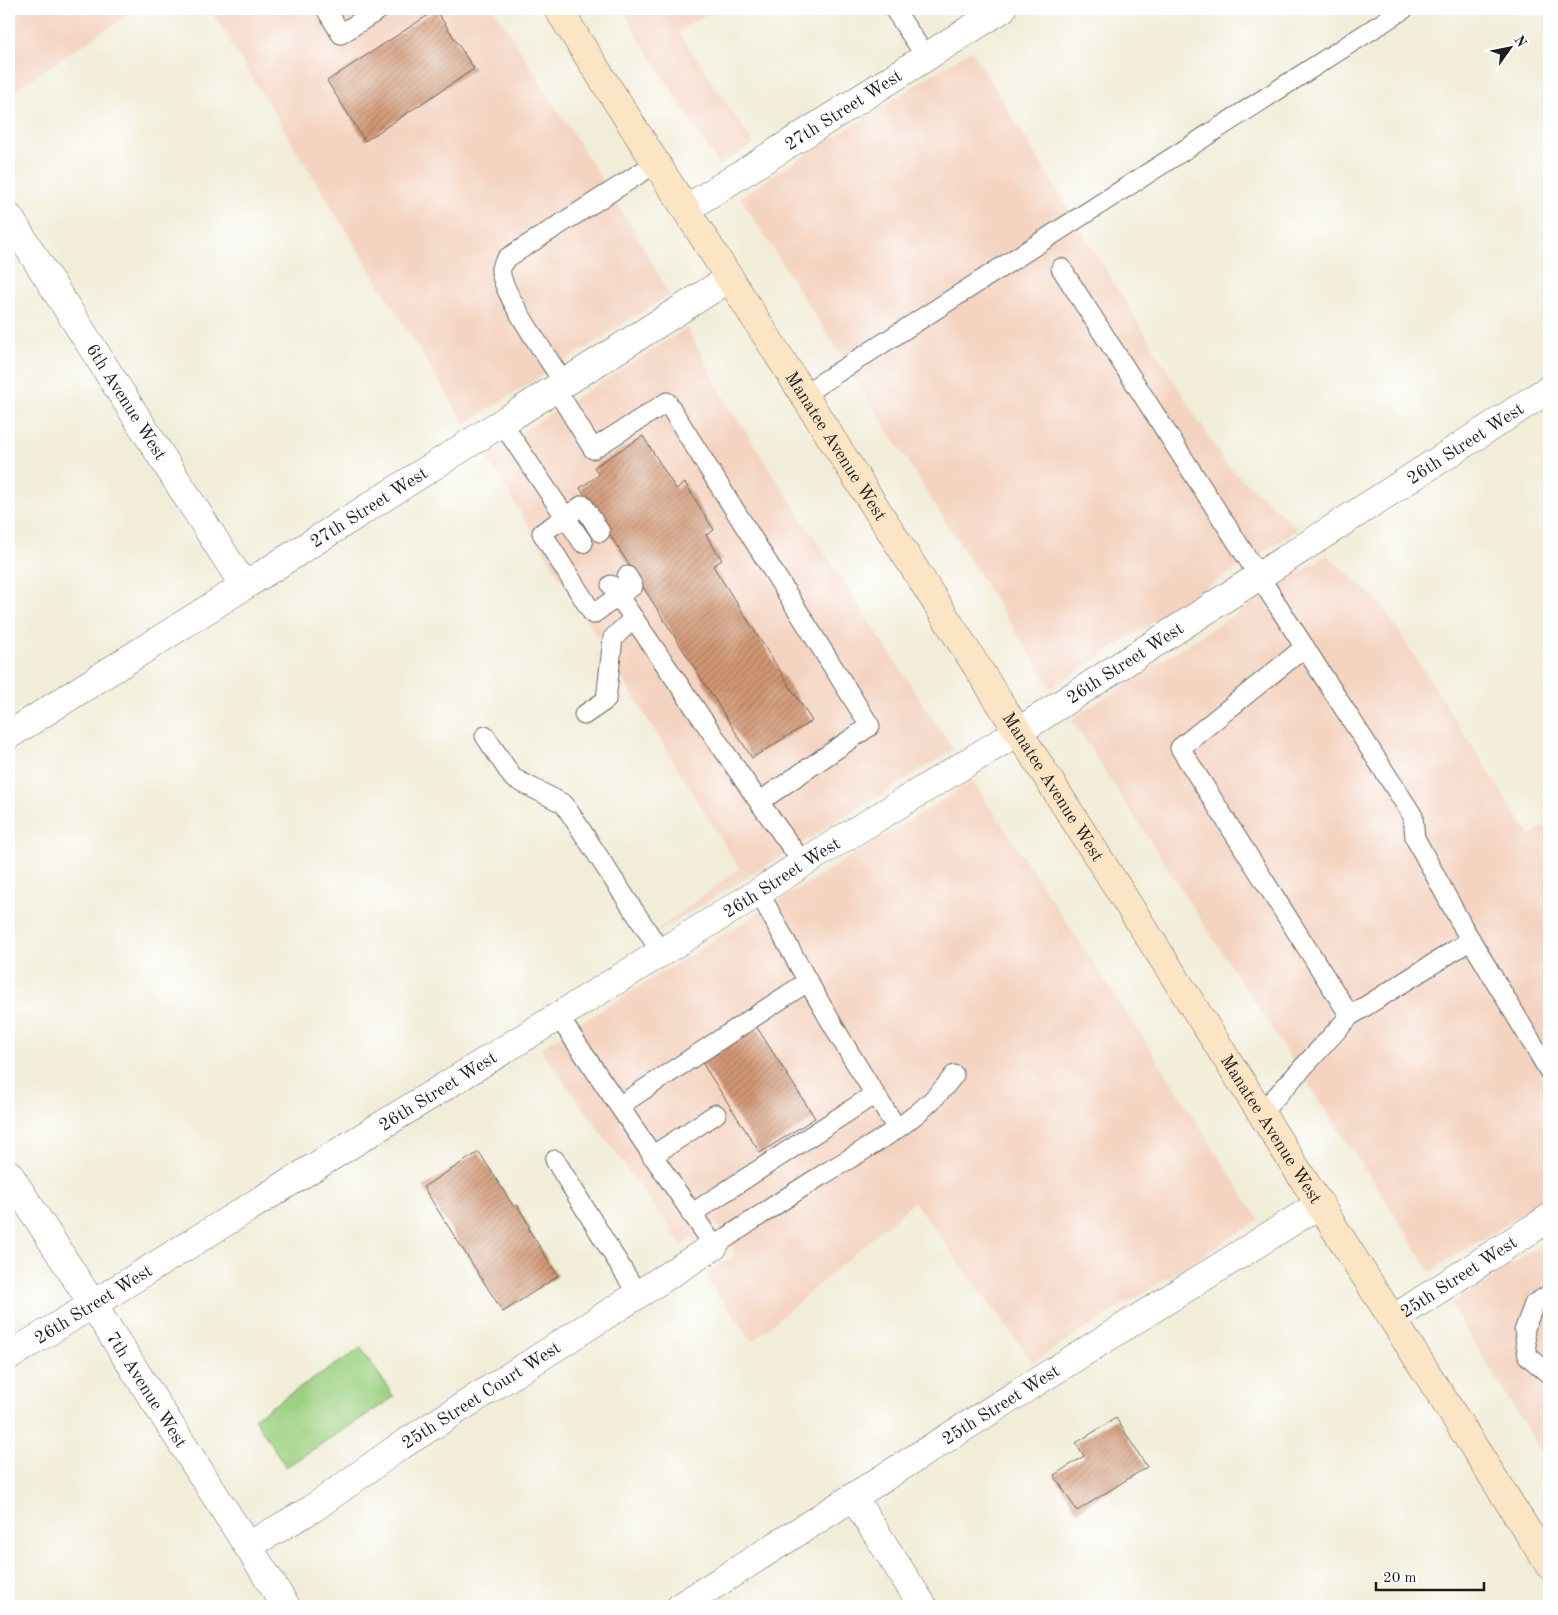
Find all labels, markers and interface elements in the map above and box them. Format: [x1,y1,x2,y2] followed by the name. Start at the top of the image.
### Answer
[1486,22,1536,72] north arrow
[1511,33,1529,50] text: N
[782,67,905,154] street label: 27th Street West
[82,341,169,464] street label: 6th Avenue West
[781,369,889,524] street label: Manatee Avenue West
[1404,400,1527,488] street label: 26th Street West
[308,464,431,551] street label: 27th Street West
[1064,619,1187,708] street label: 26th Street West
[998,710,1106,865] street label: Manatee Avenue West
[721,834,844,922] street label: 26th Street West
[376,1049,500,1135] street label: 26th Street West
[1217,1052,1325,1207] street label: Manatee Avenue West
[1398,1233,1520,1322] street label: 25th Street West
[32,1262,156,1348] street label: 26th Street West
[103,1329,190,1451] street label: 7th Avenue West
[399,1338,564,1453] street label: 25th Street Court West
[939,1362,1063,1449] street label: 25th Street West
[1376,1560,1483,1592] scale bar
[1383,1571,1417,1586] text: 20 m

